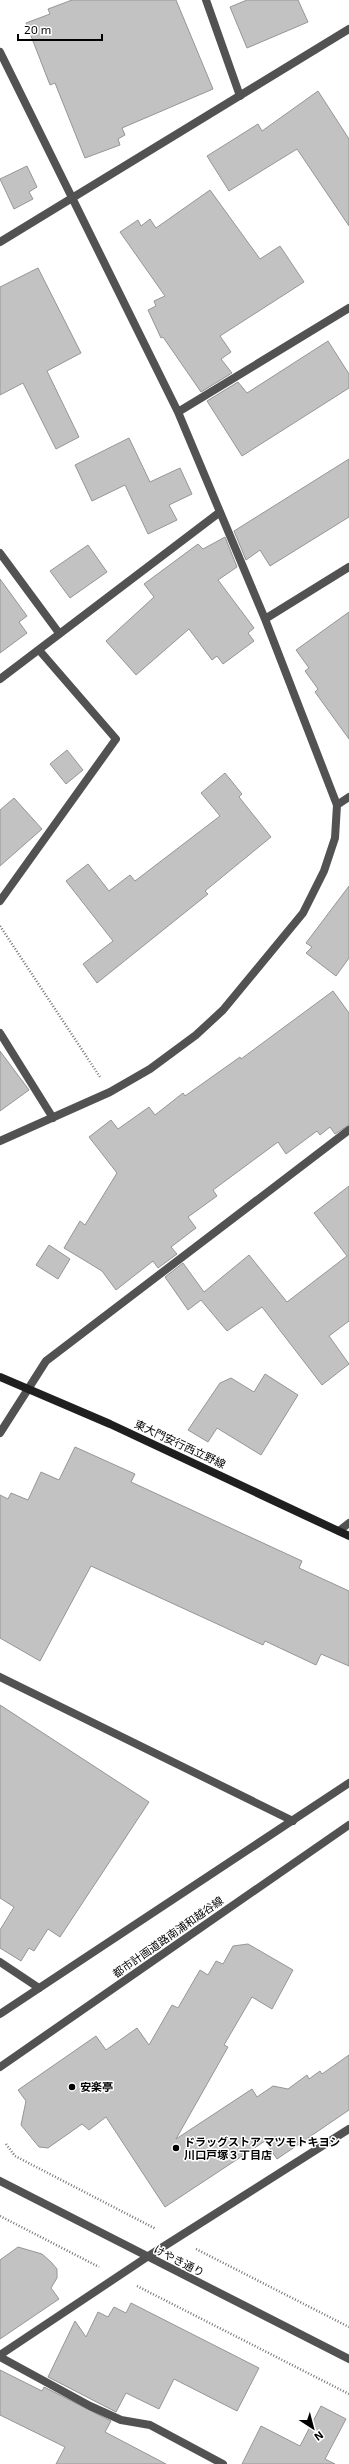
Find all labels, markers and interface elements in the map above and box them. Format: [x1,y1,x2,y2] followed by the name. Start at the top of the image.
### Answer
[18,16,102,42] scale bar
[24,22,51,36] text: 20 m
[133,1417,228,1470] street label: 東大門安行西立野線
[110,1893,226,1980] street label: 都市計画道路南浦和越谷線
[80,2080,113,2093] place label: 安楽亭
[67,2082,77,2092] marker: 安楽亭
[184,2135,340,2161] place label: ドラッグストア マツモトキヨシ 川口戸塚３丁目店
[171,2143,181,2153] marker: ドラッグストア マツモトキヨシ 川口戸塚３丁目店
[152,2242,207,2279] street label: けやき通り
[293,2408,333,2448] north arrow
[312,2429,326,2444] text: N

